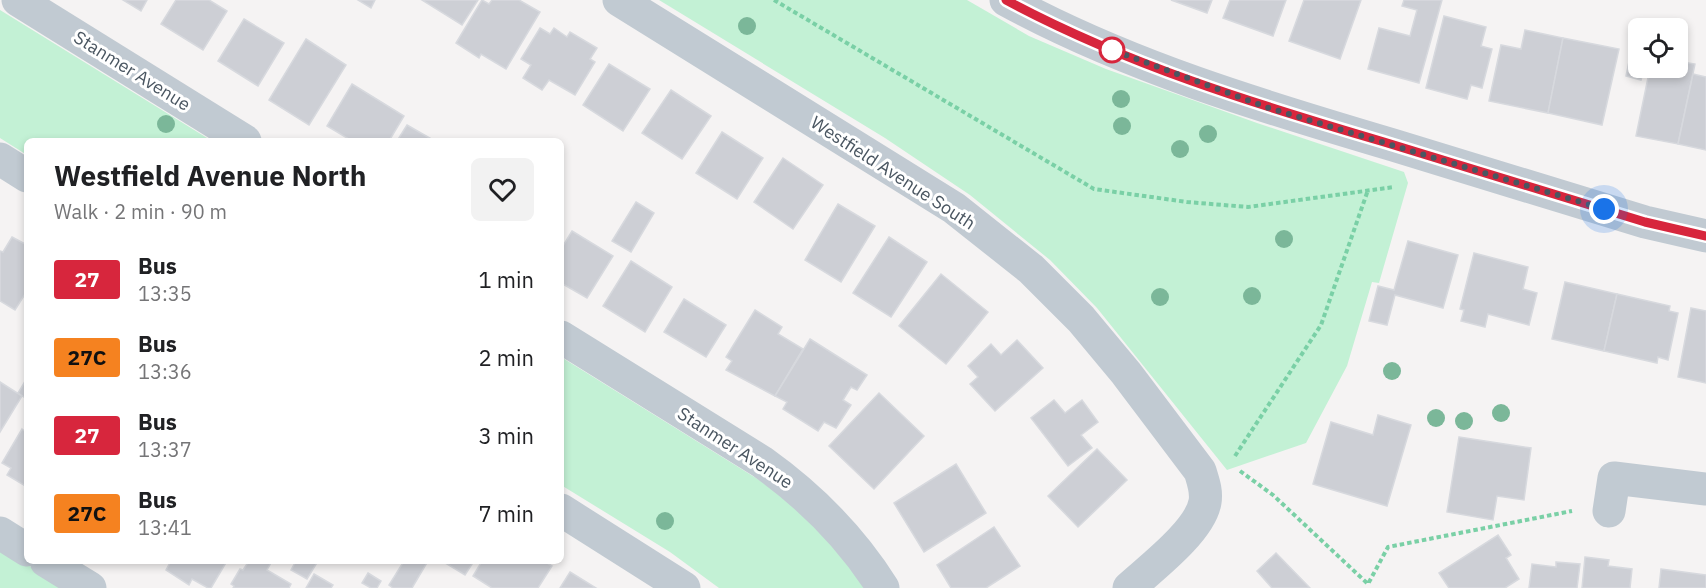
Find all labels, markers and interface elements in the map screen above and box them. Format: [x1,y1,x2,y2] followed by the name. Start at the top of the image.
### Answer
[1628,18,1688,78] map controls
[1628,18,1688,78] button: locate
[70,26,195,116] street label: Stanmer Avenue
[1099,37,1125,63] unlabelled marker
[807,111,980,234] street label: Westfield Avenue South
[54,157,366,194] text: Westfield Avenue North
[471,158,534,221] button: heart
[1589,194,1619,224] your location
[54,198,227,225] text: Walk · 2 min · 90 m
[138,251,177,280] text: Bus
[74,265,100,293] text: 27
[478,265,534,294] text: 1 min
[138,280,192,307] text: 13:35
[138,329,177,358] text: Bus
[68,343,106,371] text: 27C
[478,343,534,372] text: 2 min
[138,358,192,385] text: 13:36
[673,402,797,494] street label: Stanmer Avenue
[138,407,177,436] text: Bus
[74,421,100,449] text: 27
[478,421,534,450] text: 3 min
[138,436,192,463] text: 13:37
[138,485,177,514] text: Bus
[68,499,106,527] text: 27C
[478,499,534,528] text: 7 min
[138,514,192,541] text: 13:41

